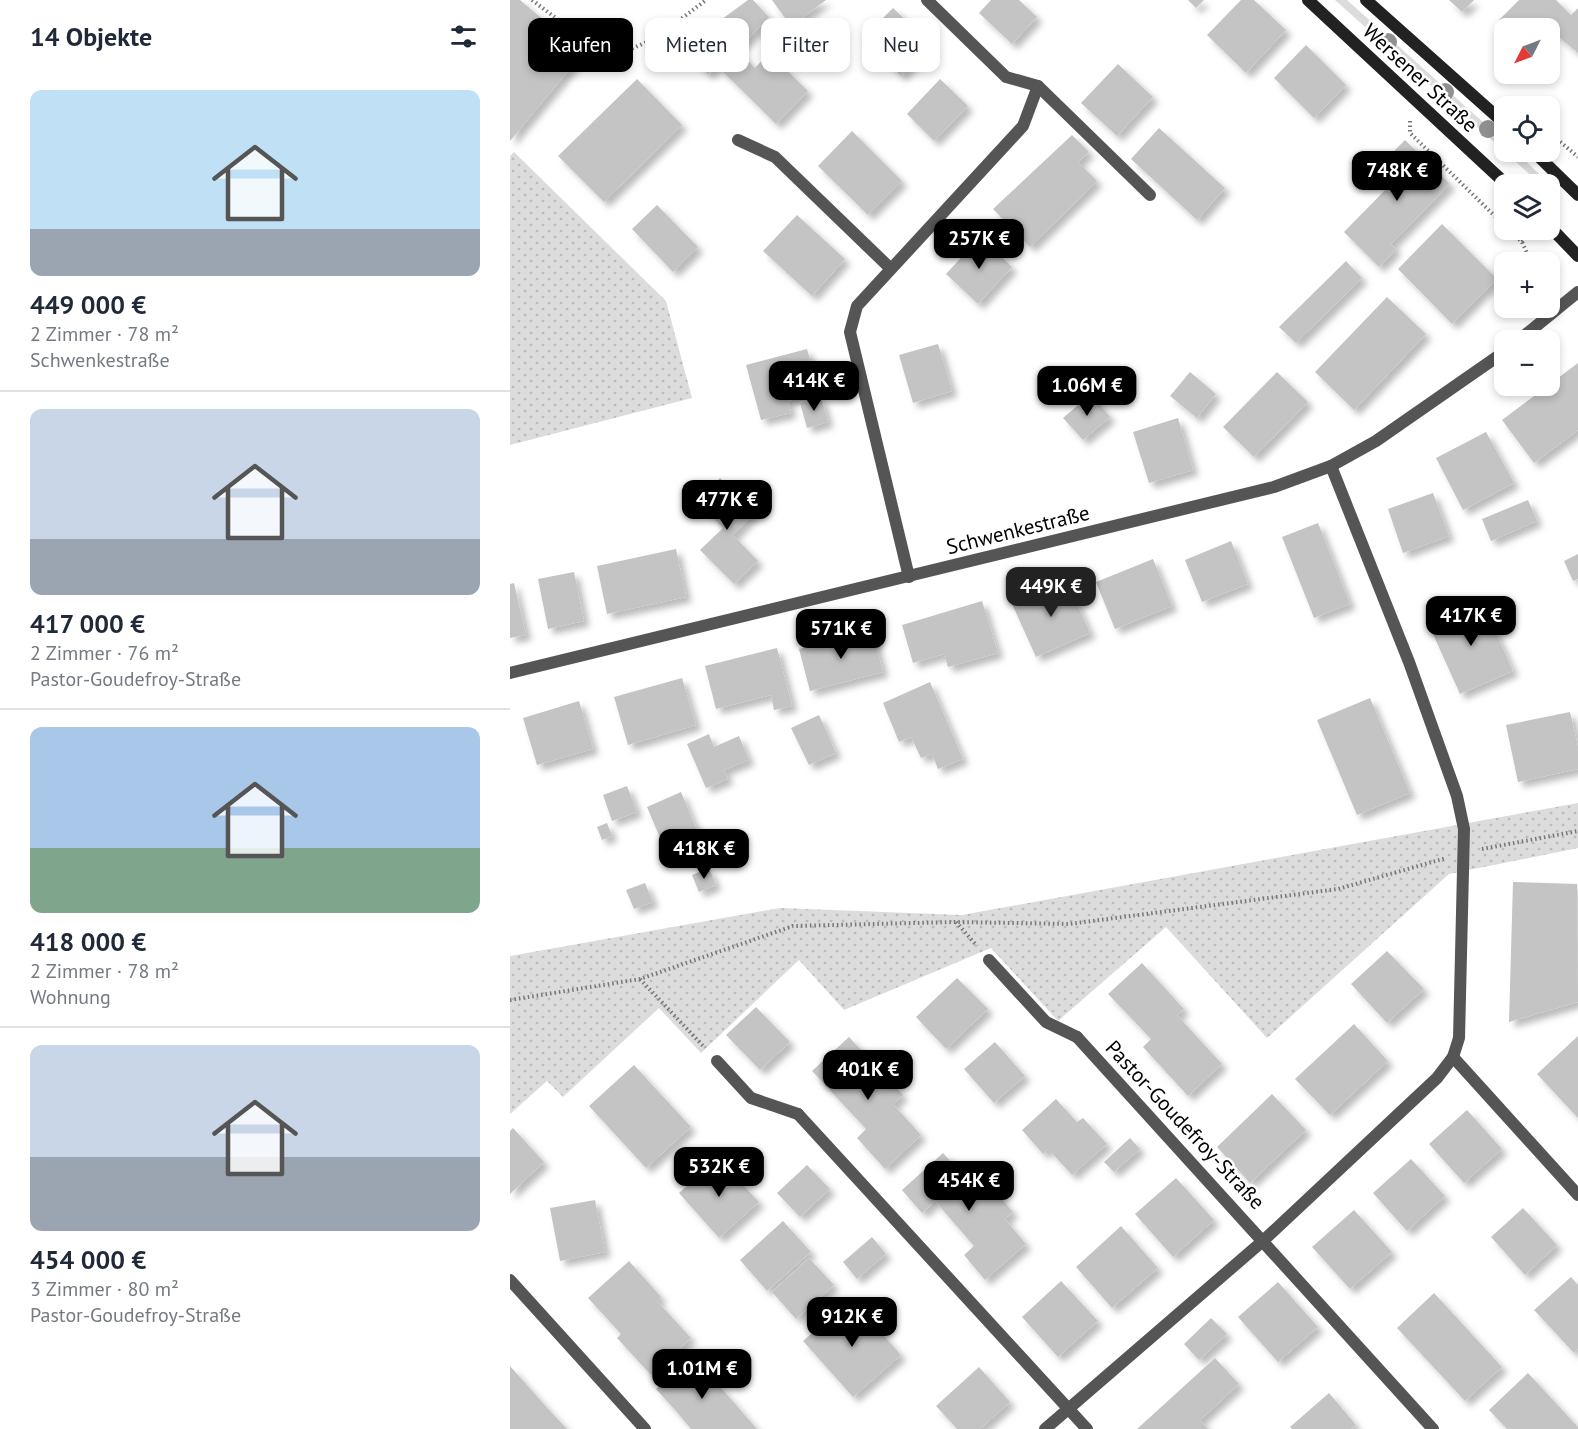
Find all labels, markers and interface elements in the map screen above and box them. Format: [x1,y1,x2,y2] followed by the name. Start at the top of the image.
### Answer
[1357,17,1484,138] street label: Wersener Straße
[528,18,633,72] chip: Kaufen
[645,18,749,72] chip: Mieten
[761,18,850,72] chip: Filter
[862,18,940,72] chip: Neu
[1494,18,1560,84] north arrow
[1494,18,1560,396] map controls
[30,20,152,53] text: 14 Objekte
[447,20,480,53] icon: filters
[1494,96,1560,162] button: locate
[201,129,309,237] icon: home
[1348,151,1446,202] pin: 748K €
[1366,157,1428,183] text: 748K €
[1494,174,1560,240] button: layers
[930,219,1028,270] pin: 257K €
[948,225,1010,251] text: 257K €
[1494,252,1560,318] button: +
[30,288,146,321] text: 449 000 €
[30,321,179,347] text: 2 Zimmer · 78 m²
[1494,330,1560,396] button: −
[30,347,170,373] text: Schwenkestraße
[765,361,863,412] pin: 414K €
[1032,366,1142,417] pin: 1.06M €
[783,367,845,393] text: 414K €
[1051,372,1123,398] text: 1.06M €
[201,448,309,556] icon: home
[678,480,776,531] pin: 477K €
[696,486,758,512] text: 477K €
[944,499,1092,560] street label: Schwenkestraße
[1002,567,1100,618] pin: 449K €
[1020,573,1082,599] text: 449K €
[1422,596,1520,647] pin: 417K €
[1440,602,1502,628] text: 417K €
[30,607,145,640] text: 417 000 €
[792,609,890,660] pin: 571K €
[810,615,872,641] text: 571K €
[30,640,179,666] text: 2 Zimmer · 76 m²
[30,666,241,692] text: Pastor-Goudefroy-Straße
[201,766,309,874] icon: home
[655,829,753,880] pin: 418K €
[673,835,735,861] text: 418K €
[30,925,146,958] text: 418 000 €
[30,958,179,984] text: 2 Zimmer · 78 m²
[30,984,111,1010] text: Wohnung
[1100,1034,1271,1215] street label: Pastor-Goudefroy-Straße
[819,1050,917,1101] pin: 401K €
[837,1056,899,1082] text: 401K €
[201,1084,309,1192] icon: home
[670,1147,768,1198] pin: 532K €
[688,1153,750,1179] text: 532K €
[920,1161,1018,1212] pin: 454K €
[938,1167,1000,1193] text: 454K €
[30,1243,146,1276] text: 454 000 €
[30,1276,179,1302] text: 3 Zimmer · 80 m²
[803,1297,901,1348] pin: 912K €
[30,1302,241,1328] text: Pastor-Goudefroy-Straße
[821,1303,883,1329] text: 912K €
[647,1349,757,1400] pin: 1.01M €
[666,1355,738,1381] text: 1.01M €

